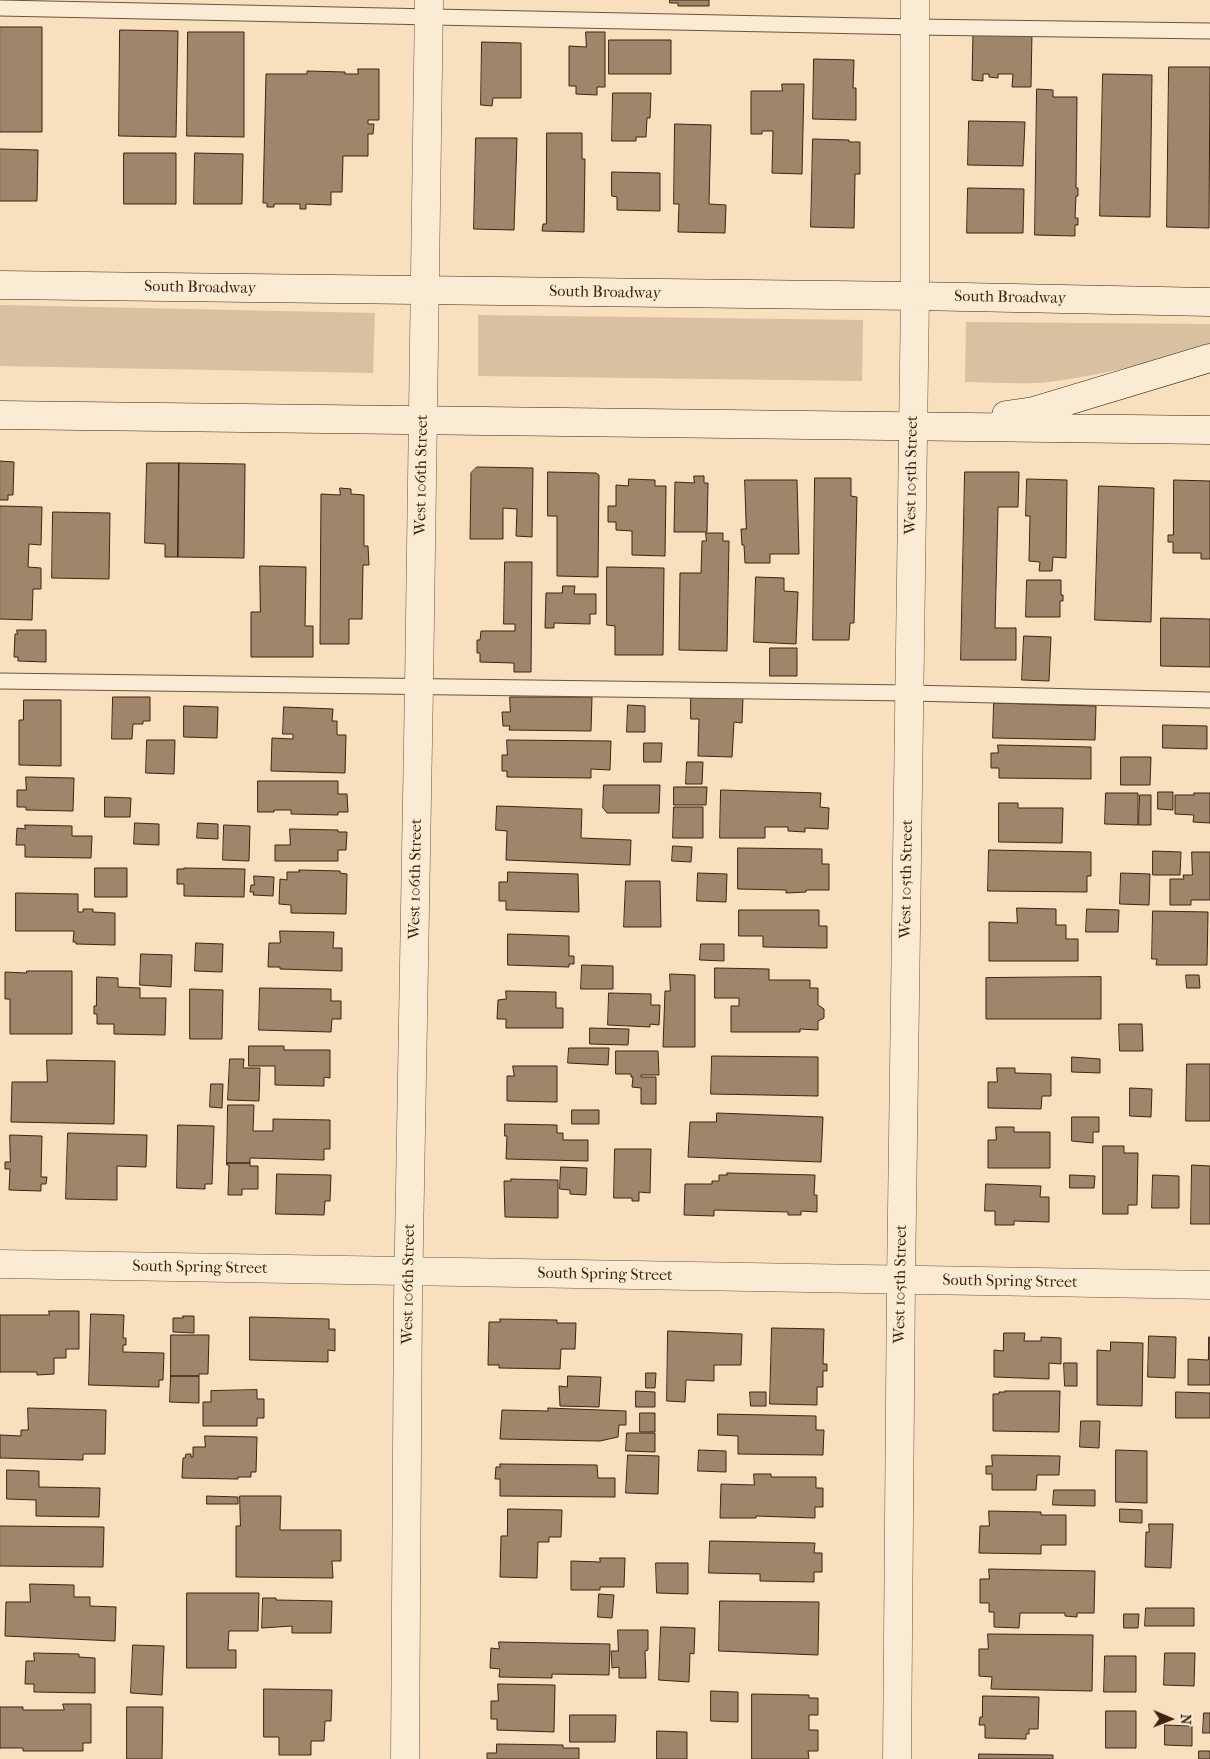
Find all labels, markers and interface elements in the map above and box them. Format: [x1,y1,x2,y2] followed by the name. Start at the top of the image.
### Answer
[144,277,256,299] street label: South Broadway
[549,282,661,304] street label: South Broadway
[954,287,1066,309] street label: South Broadway
[411,414,433,536] street label: West 106th Street
[901,415,923,535] street label: West 105th Street
[405,818,427,940] street label: West 106th Street
[896,819,918,939] street label: West 105th Street
[398,1223,420,1345] street label: West 106th Street
[890,1224,912,1344] street label: West 105th Street
[132,1257,268,1279] street label: South Spring Street
[537,1264,673,1286] street label: South Spring Street
[942,1271,1078,1293] street label: South Spring Street
[1145,1694,1195,1744] north arrow
[1177,1714,1194,1725] text: N

